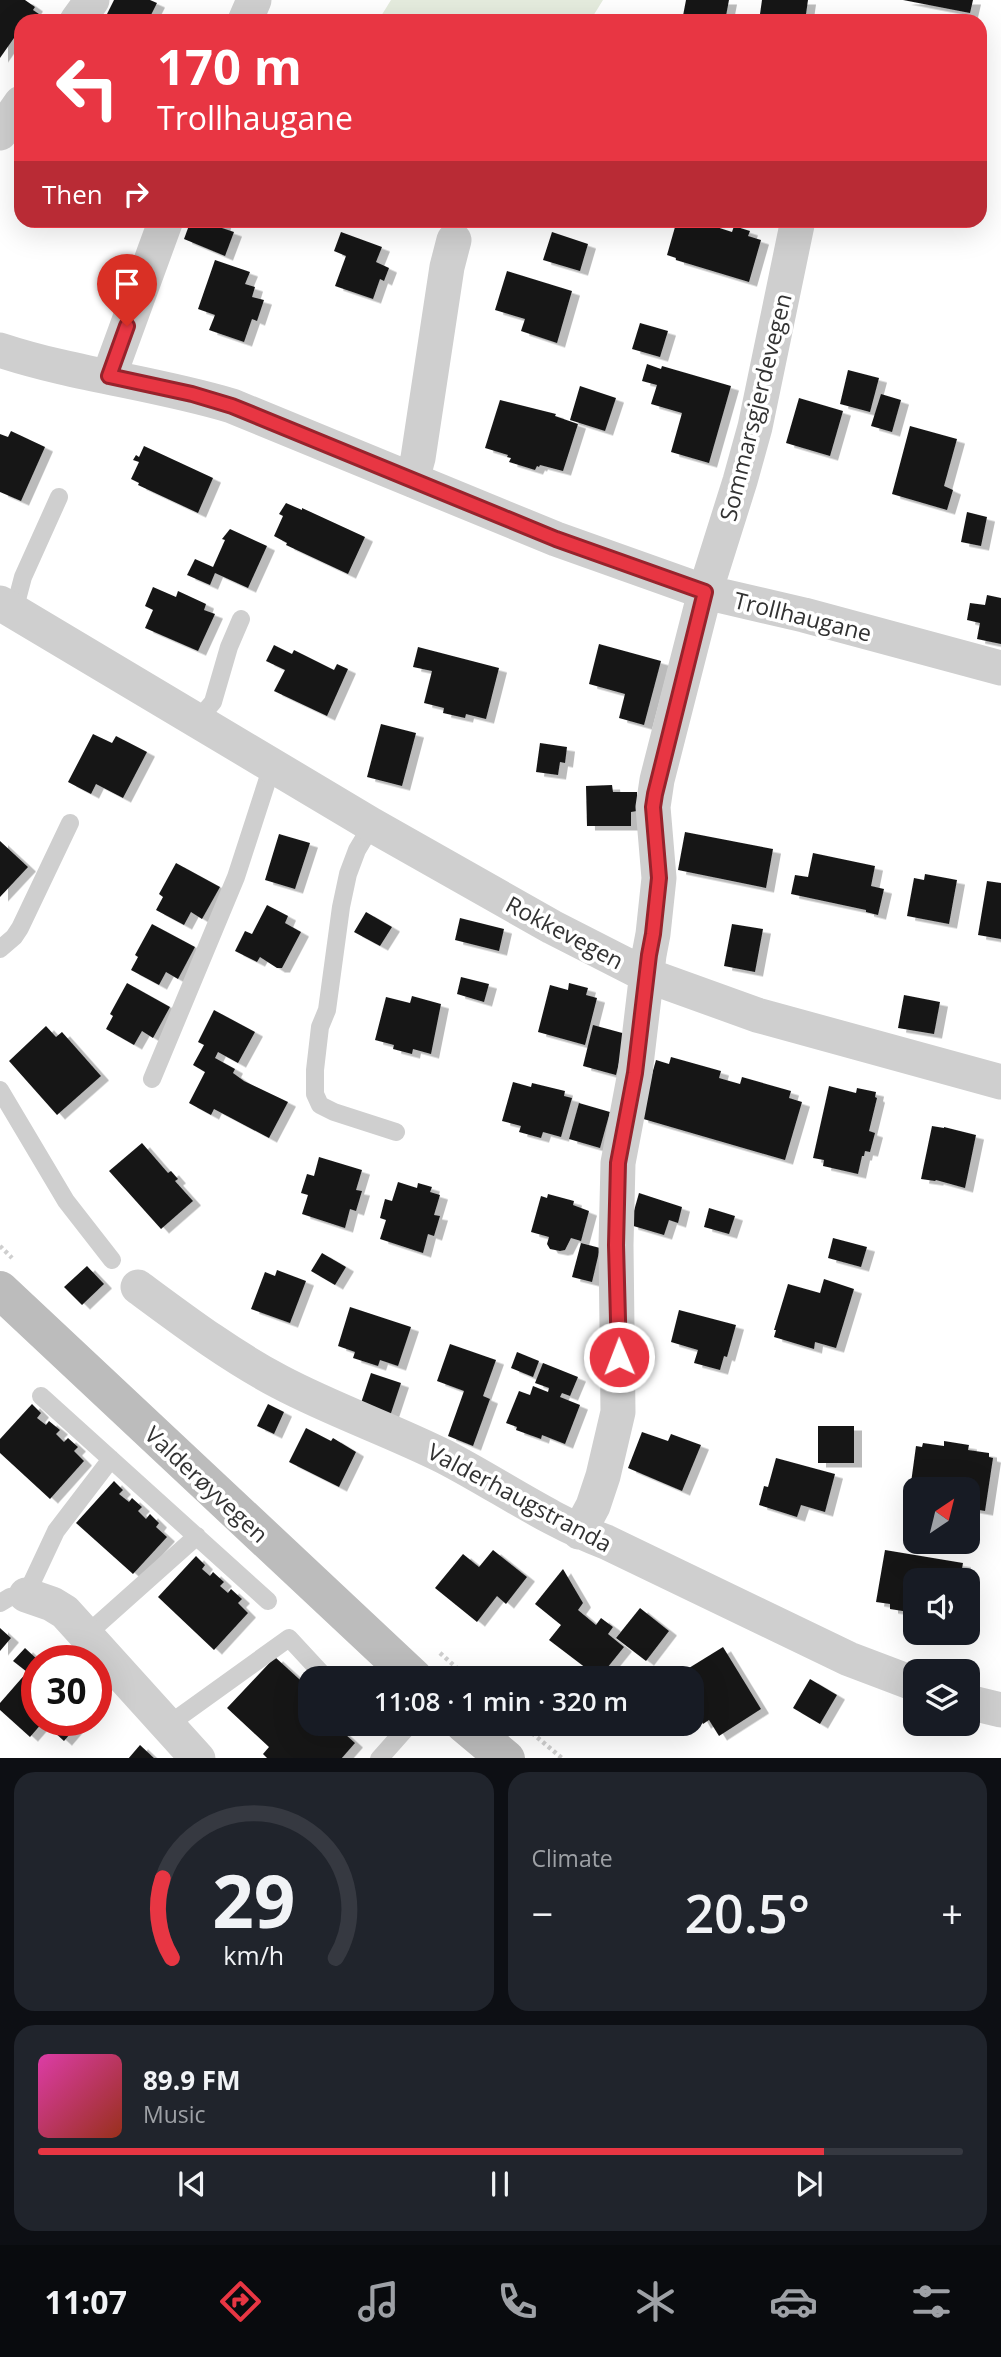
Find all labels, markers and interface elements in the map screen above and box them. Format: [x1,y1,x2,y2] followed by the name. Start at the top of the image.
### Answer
[157,33,302,99] text: 170 m
[42,42,133,133] icon: left
[157,96,353,139] text: Trollhaugane
[117,175,155,213] icon: right
[42,176,103,212] text: Then
[97,254,157,326] pin
[108,265,146,303] icon: arrive
[711,290,799,524] street label: Sommarsgjerdevegen
[731,583,875,649] street label: Trollhaugane
[501,888,629,976] street label: Rokkevegen
[582,1320,656,1394] position arrow
[138,1418,276,1550] street label: Valderøyvegen
[422,1435,618,1559] street label: Valderhaugstranda
[903,1477,980,1554] north arrow
[903,1477,980,1736] map controls
[903,1568,980,1645] button: sound
[21,1645,112,1736] speed limit sign: 30
[903,1659,980,1736] button: layers
[374,1683,628,1719] text: 11:08 · 1 min · 320 m
[532,1842,613,1874] text: Climate
[212,1850,295,1949] text: 29
[684,1877,810,1948] text: 20.5°
[532,1887,553,1939] text: −
[941,1887,963,1939] text: +
[223,1937,284,1971] text: km/h
[143,2062,241,2098] text: 89.9 FM
[143,2098,206,2130] text: Music
[173,2165,211,2203] icon: previous
[481,2165,519,2203] icon: pause
[790,2165,828,2203] icon: next
[216,2277,265,2326] icon: directions
[354,2277,403,2326] icon: music
[493,2277,542,2326] icon: phone
[631,2277,680,2326] icon: climate
[769,2277,818,2326] icon: car
[907,2277,956,2326] icon: filters
[45,2280,127,2323] text: 11:07

